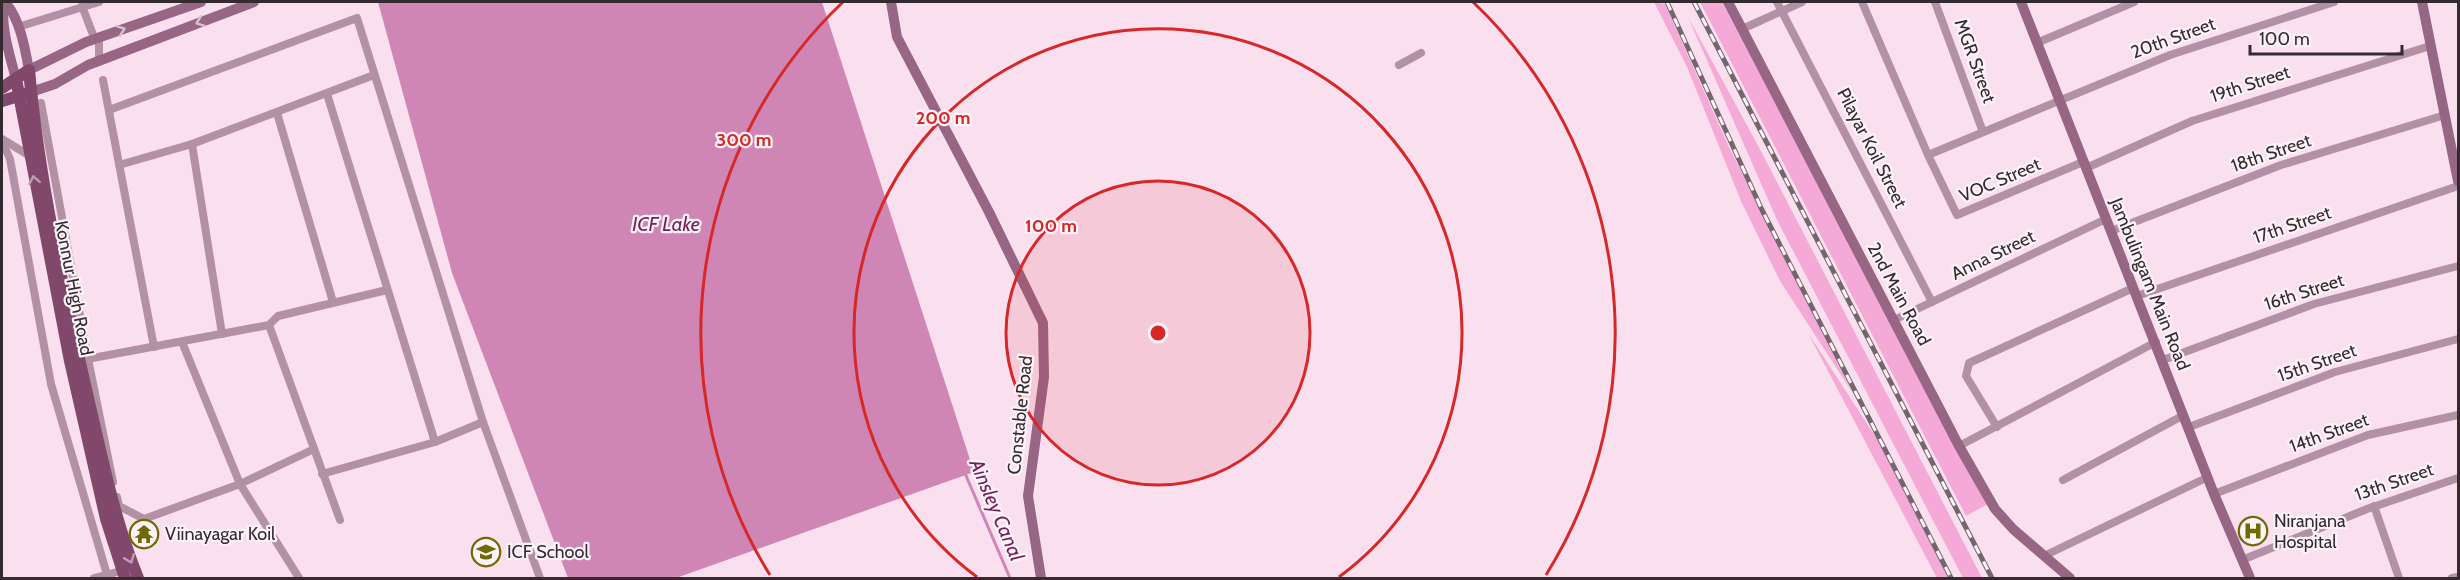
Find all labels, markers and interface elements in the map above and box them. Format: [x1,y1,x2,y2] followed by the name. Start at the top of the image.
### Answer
[2128,13,2218,63] street label: 20th Street
[195,15,205,28] one-way arrow
[1950,16,2000,106] street label: MGR Street
[2250,18,2402,56] scale bar
[116,25,126,38] one-way arrow
[2259,28,2310,50] text: 100 m
[2207,61,2293,107] street label: 19th Street
[1832,84,1912,212] street label: Pilayar Koil Street
[916,107,970,129] text: 200 m
[717,129,771,151] text: 300 m
[2228,129,2314,177] street label: 18th Street
[1956,153,2044,207] street label: VOC Street
[28,176,41,186] one-way arrow
[2105,194,2195,373] street label: Jambulingam Main Road
[2250,201,2334,249] street label: 17th Street
[632,212,700,236] water label: ICF Lake
[1025,215,1077,237] text: 100 m
[50,219,98,357] street label: Konnur High Road
[1948,225,2038,285] street label: Anna Street
[1863,239,1935,349] street label: 2nd Main Road
[2261,269,2347,315] street label: 16th Street
[1148,323,1168,343] centre of rings
[2275,339,2359,387] street label: 15th Street
[1003,354,1037,476] street label: Constable Road
[2287,409,2371,457] street label: 14th Street
[964,454,1029,565] water label: Ainsley Canal
[2352,458,2436,506] street label: 13th Street
[2274,510,2346,553] place label: Niranjana Hospital
[2237,515,2269,547] hospital icon: Niranjana Hospital
[128,518,160,550] temple icon: Viinayagar Koil
[165,523,276,545] place label: Viinayagar Koil
[470,536,502,568] school or university icon: ICF School
[507,541,589,563] place label: ICF School
[123,553,135,564] one-way arrow

